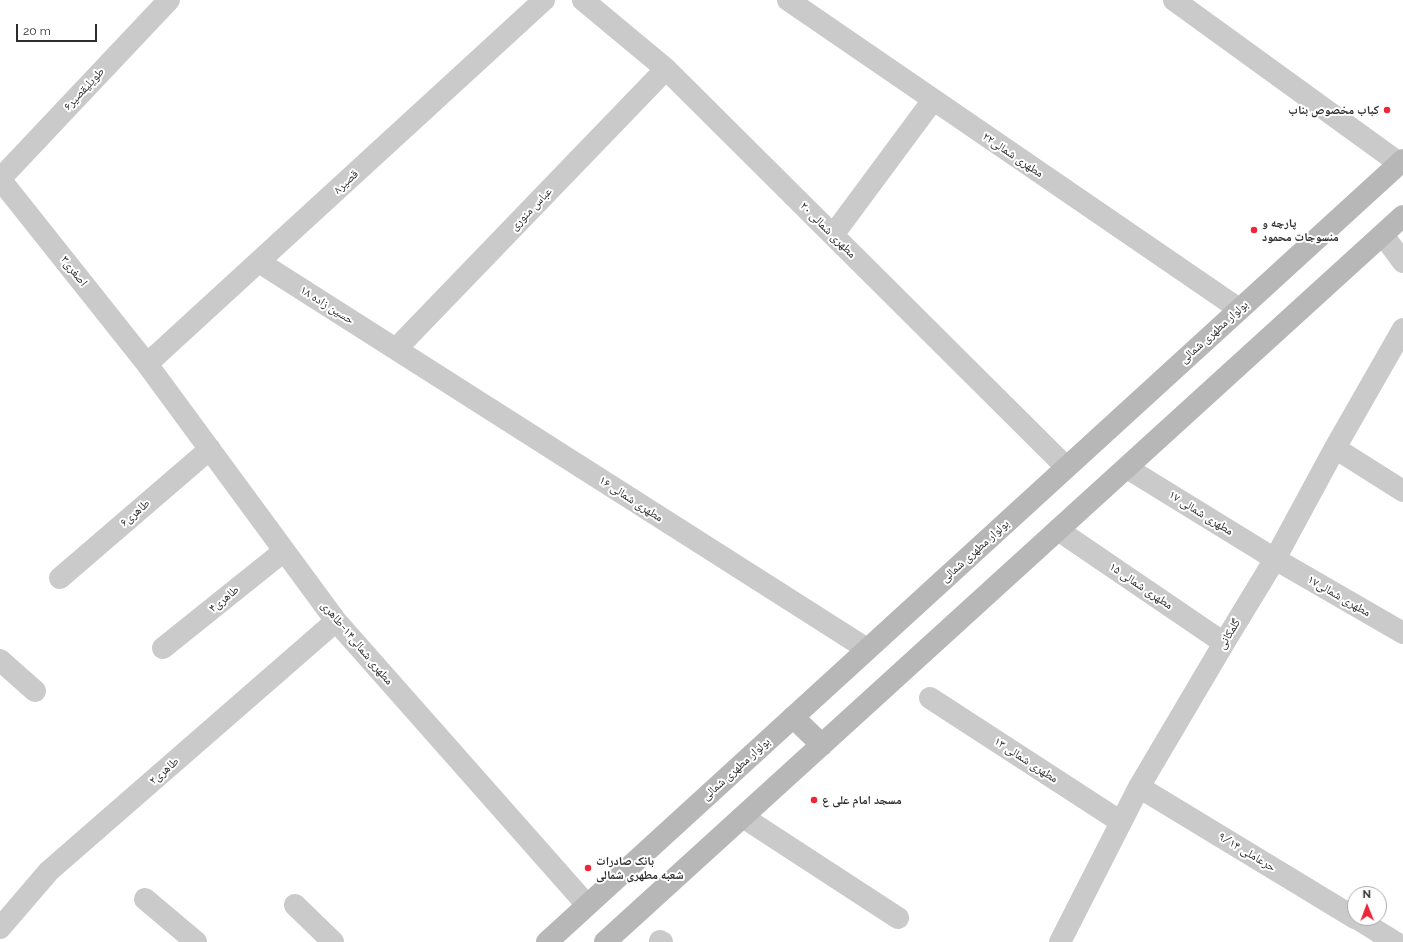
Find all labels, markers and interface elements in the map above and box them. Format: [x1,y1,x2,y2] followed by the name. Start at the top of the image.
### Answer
[18,16,99,42] scale bar
[23,24,51,38] text: 20 m
[61,65,107,113] street label: طویلیقصیر۶
[1288,103,1379,117] place label: كباب مخصوص بناب
[1382,105,1392,115] marker: كباب مخصوص بناب
[980,129,1046,181] street label: مطهری شمالی۲۲
[331,167,361,197] street label: قصیر۸
[507,184,555,234] street label: عباس منوری
[797,199,859,261] street label: مطهری شمالی ۲۰
[1262,216,1339,244] place label: پارچه و منسوجات محمود
[1249,225,1259,235] marker: پارچه و منسوجات محمود
[58,253,90,289] street label: اصغری۳
[297,283,357,327] street label: حسین زاده ۱۸
[1177,297,1251,367] street label: بولوار مطهری شمالی
[596,473,666,525] street label: مطهری شمالی ۱۶
[1166,487,1236,539] street label: مطهری شمالی ۱۷
[117,496,153,530] street label: طاهری۶
[938,516,1012,586] street label: بولوار مطهری شمالی
[1107,560,1175,612] street label: مطهری شمالی ۱۵
[1305,572,1373,620] street label: مطهری شمالی۱۷
[206,582,242,616] street label: طاهری۴
[318,598,396,688] street label: مطهری شمالی۱۴-طاهری
[1214,616,1244,652] street label: گلمکانی
[699,734,773,804] street label: بولوار مطهری شمالی
[991,734,1061,786] street label: مطهری شمالی ۱۳
[146,754,182,788] street label: طاهری۲
[822,793,902,807] place label: مسجد امام علی ع
[809,795,819,805] marker: مسجد امام علی ع
[1216,829,1278,875] street label: حرعاملی ۹/۱۴
[596,854,684,882] place label: بانک صادرات شعبه مطهری شمالی
[583,863,593,873] marker: بانک صادرات شعبه مطهری شمالی
[1347,886,1387,926] north arrow
[1362,888,1371,901] text: N

